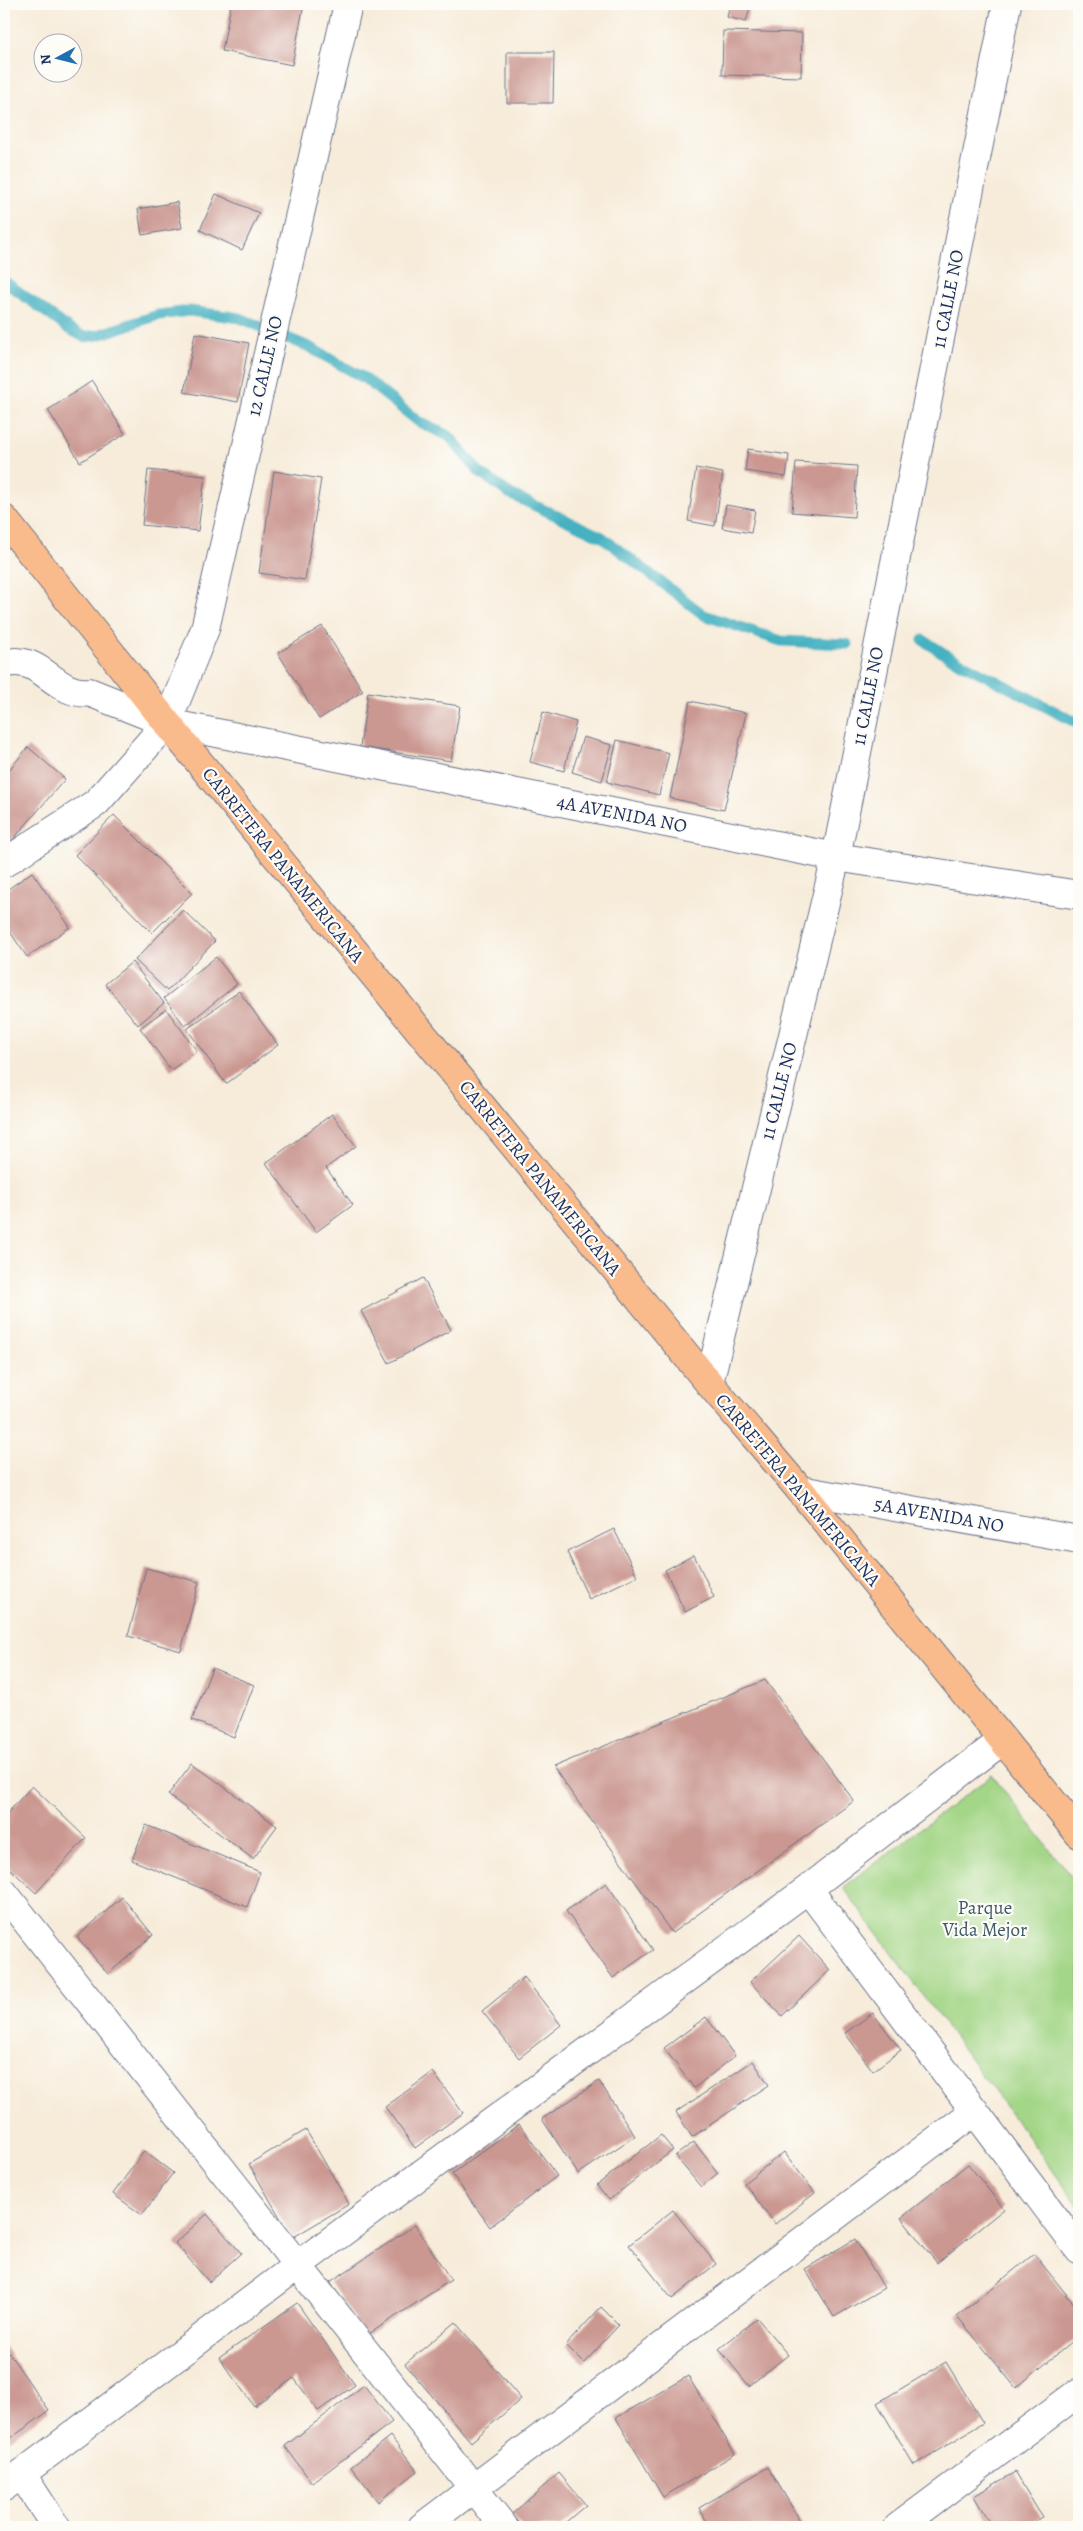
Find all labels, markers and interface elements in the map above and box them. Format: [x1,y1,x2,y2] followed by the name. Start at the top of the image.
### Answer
[32,32,82,82] north arrow
[36,53,56,66] text: N
[926,247,970,351] street label: 11 CALLE NO
[241,313,289,419] street label: 12 CALLE NO
[846,644,890,748] street label: 11 CALLE NO
[196,762,371,969] street label: CARRETERA PANAMERICANA
[555,789,689,839] street label: 4A AVENIDA NO
[754,1039,804,1143] street label: 11 CALLE NO
[453,1075,628,1282] street label: CARRETERA PANAMERICANA
[709,1388,887,1593] street label: CARRETERA PANAMERICANA
[872,1491,1006,1539] street label: 5A AVENIDA NO
[942,1895,1027,1943] park label: Parque Vida Mejor

